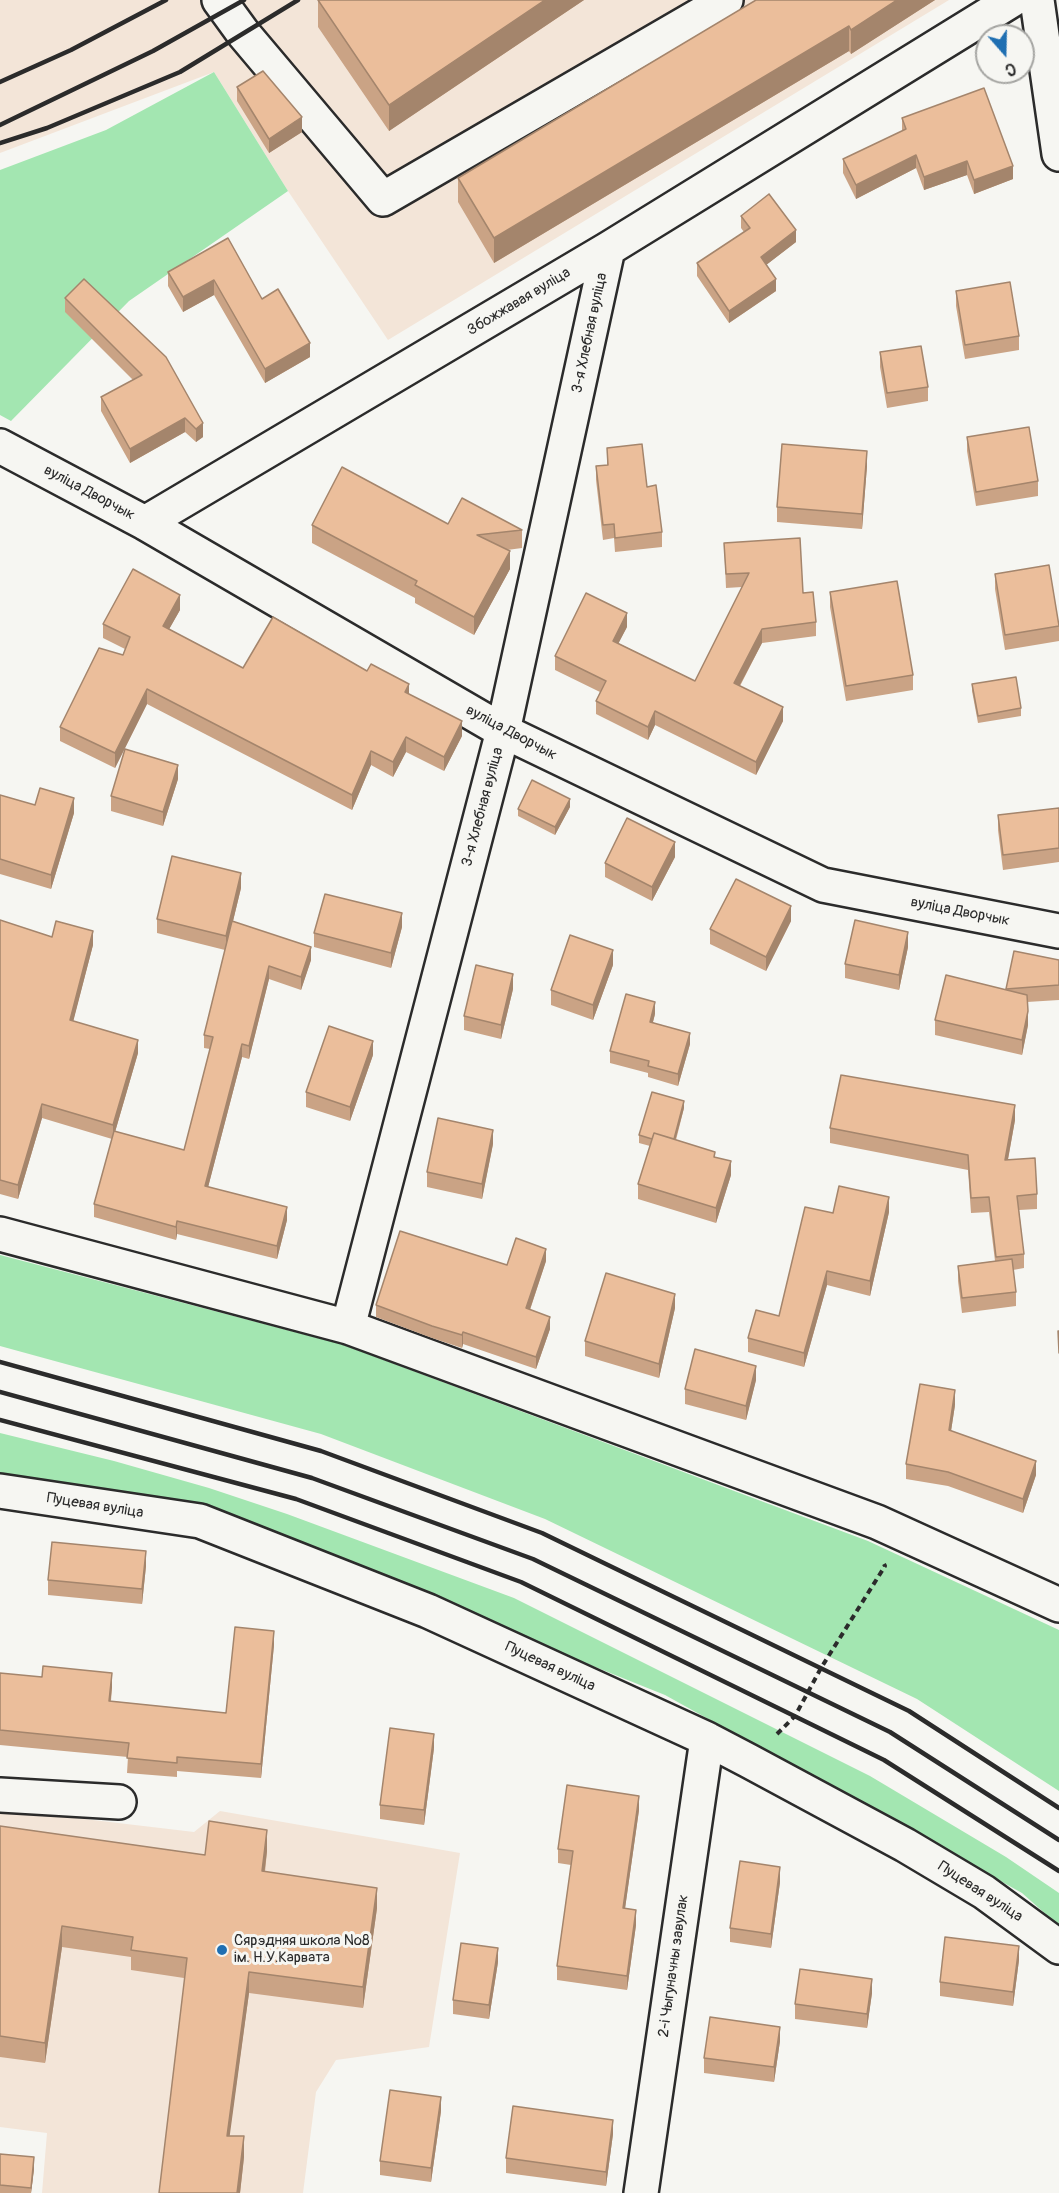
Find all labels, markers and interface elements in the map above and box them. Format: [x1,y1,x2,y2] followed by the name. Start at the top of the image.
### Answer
[975,24,1035,84] north arrow
[1002,58,1019,80] text: С
[464,264,574,340] street label: Збожжавая вуліца
[568,271,612,395] street label: 3-я Хлебная вуліца
[40,461,138,525] street label: вуліца Дворчык
[462,701,560,765] street label: вуліца Дворчык
[458,746,508,868] street label: 3-я Хлебная вуліца
[909,894,1011,930] street label: вуліца Дворчык
[45,1489,145,1523] street label: Пуцевая вуліца
[502,1638,598,1696] street label: Пуцевая вуліца
[934,1858,1026,1926] street label: Пуцевая вуліца
[655,1894,693,2038] street label: 2-і Чыгуначны завулак
[234,1932,370,1967] place label: Сярэдняя школа №8 ім. Н.У.Карвата
[215,1943,229,1957] marker: Сярэдняя школа №8 ім. Н.У.Карвата

